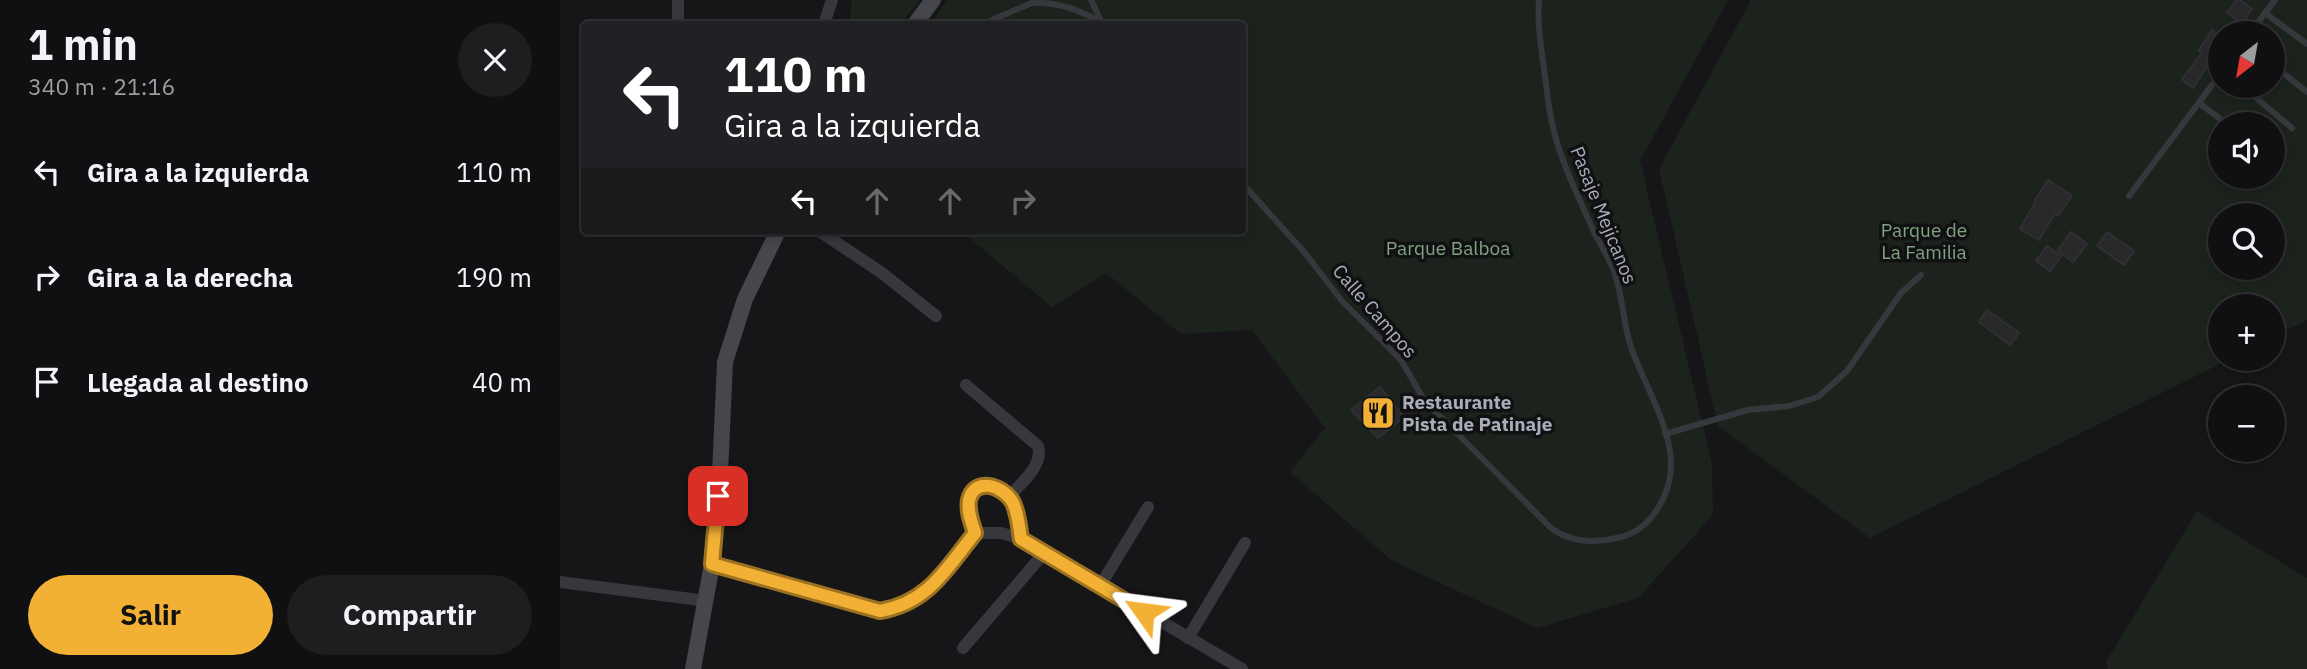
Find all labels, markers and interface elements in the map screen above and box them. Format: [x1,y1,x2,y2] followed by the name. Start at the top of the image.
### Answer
[28,17,138,72] text: 1 min
[2208,21,2286,98] north arrow
[2208,21,2285,462] map controls
[458,23,532,97] button: close
[724,42,868,105] text: 110 m
[609,49,700,140] icon: left
[28,71,175,101] text: 340 m · 21:16
[724,104,981,146] text: Gira a la izquierda
[2208,112,2285,189] button: sound
[1565,143,1643,287] street label: Pasaje Mejicanos
[28,153,66,191] icon: left
[87,155,309,189] text: Gira a la izquierda
[456,155,532,189] text: 110 m
[785,182,823,220] icon: left
[858,182,896,220] icon: ahead
[931,182,969,220] icon: ahead
[1004,182,1042,220] icon: right
[2208,203,2285,280] button: search
[1881,218,1967,264] park label: Parque de La Familia
[1386,236,1510,260] park label: Parque Balboa
[28,258,66,296] icon: right
[1328,259,1422,363] street label: Calle Campos
[87,260,293,294] text: Gira a la derecha
[456,260,532,294] text: 190 m
[2208,294,2285,371] button: +
[28,363,66,401] icon: arrive
[87,365,309,399] text: Llegada al destino
[472,365,532,399] text: 40 m
[2208,385,2285,462] button: −
[1402,390,1552,436] place label: Restaurante Pista de Patinaje
[1359,394,1397,432] restaurant icon: Restaurante Pista de Patinaje
[688,466,748,526] pin
[699,477,737,515] icon: arrive
[28,575,273,655] button: Salir
[287,575,532,655] button: Compartir
[1107,575,1181,649] position arrow

